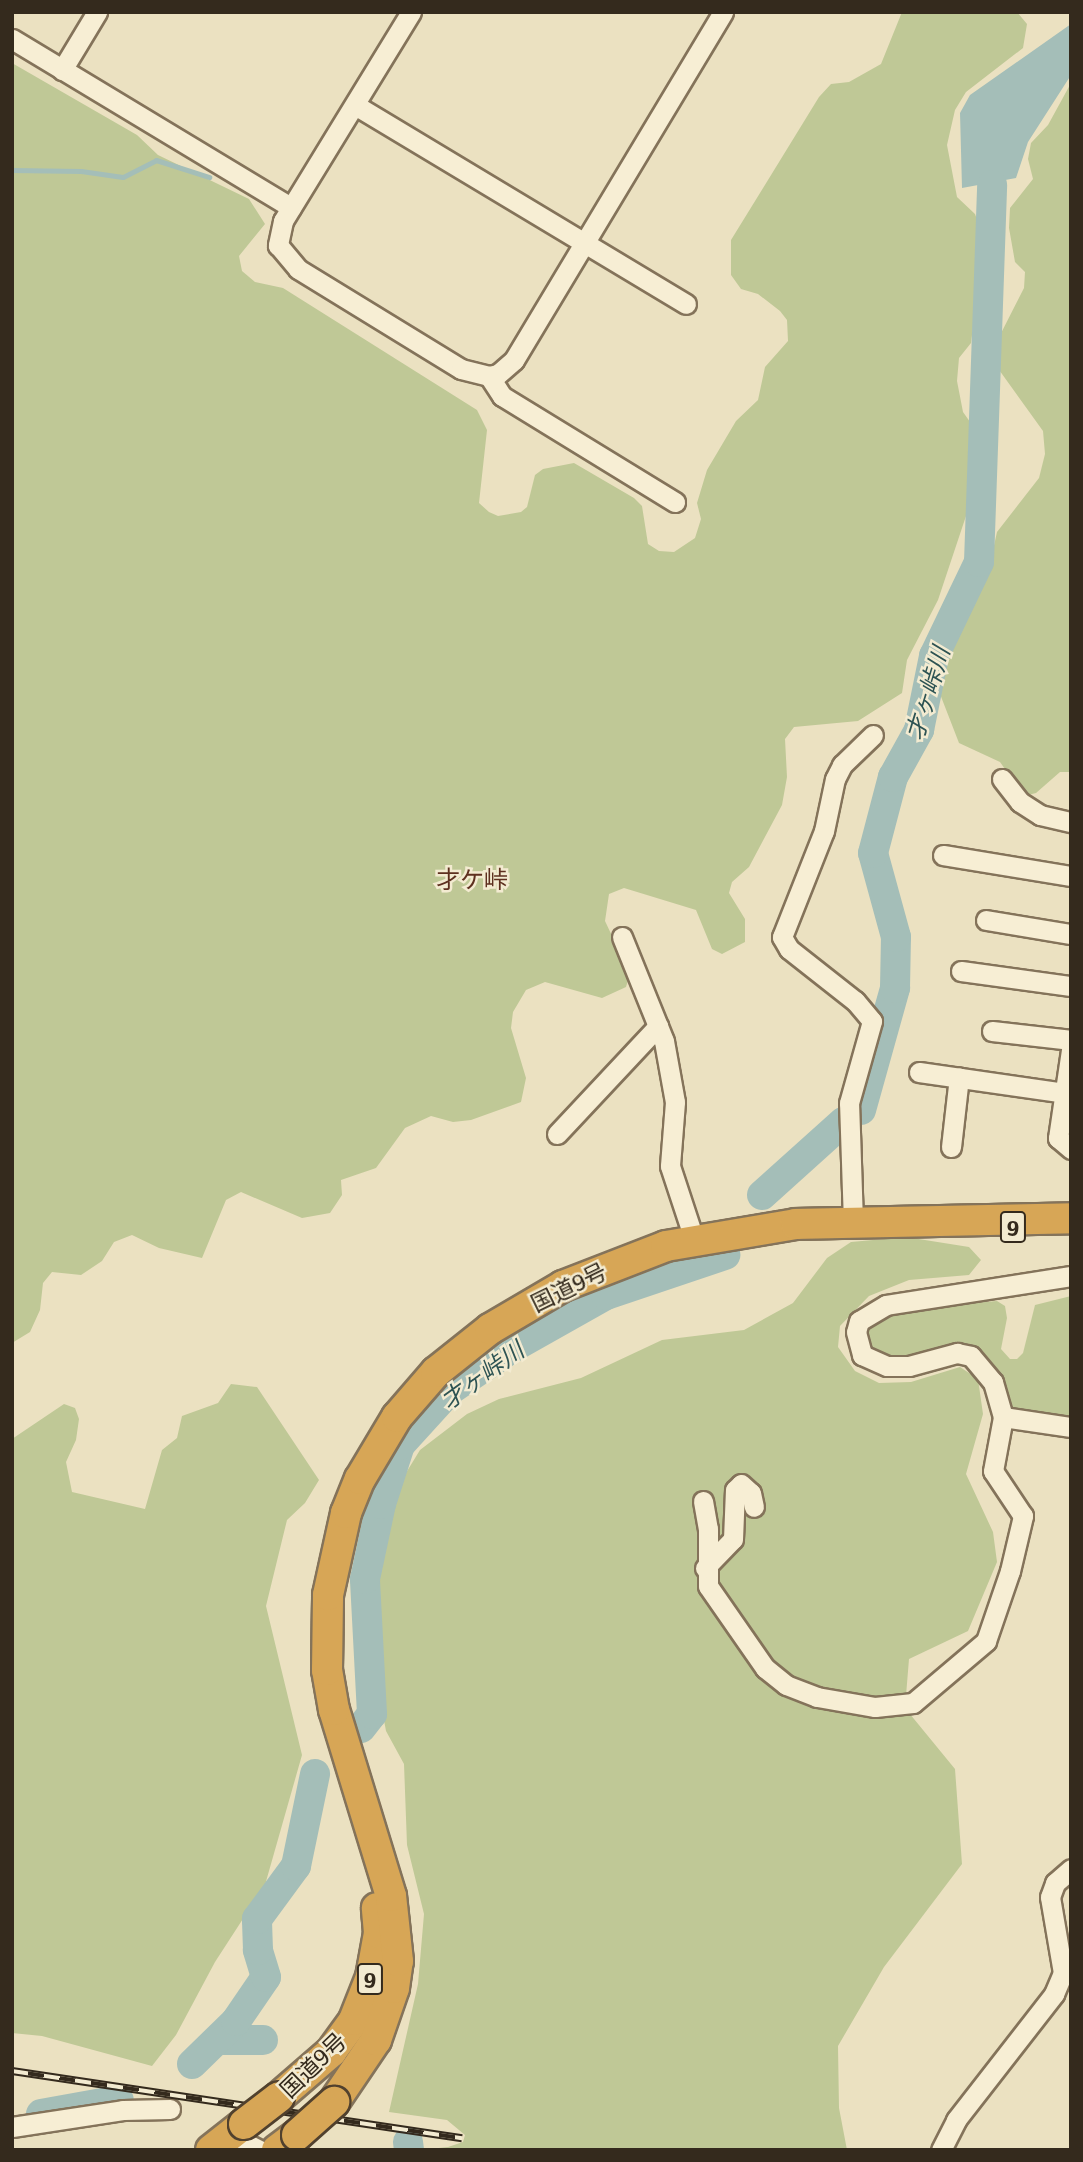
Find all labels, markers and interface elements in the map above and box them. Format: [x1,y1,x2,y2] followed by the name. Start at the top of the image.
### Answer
[898,643,954,743] water label: 才ヶ峠川
[436,864,508,892] district label: 才ケ峠
[999,1210,1027,1244] road number: 9
[526,1256,610,1316] street label: 国道9号
[434,1334,528,1414] water label: 才ヶ峠川
[356,1962,384,1996] road number: 9
[273,2026,351,2102] street label: 国道9号

